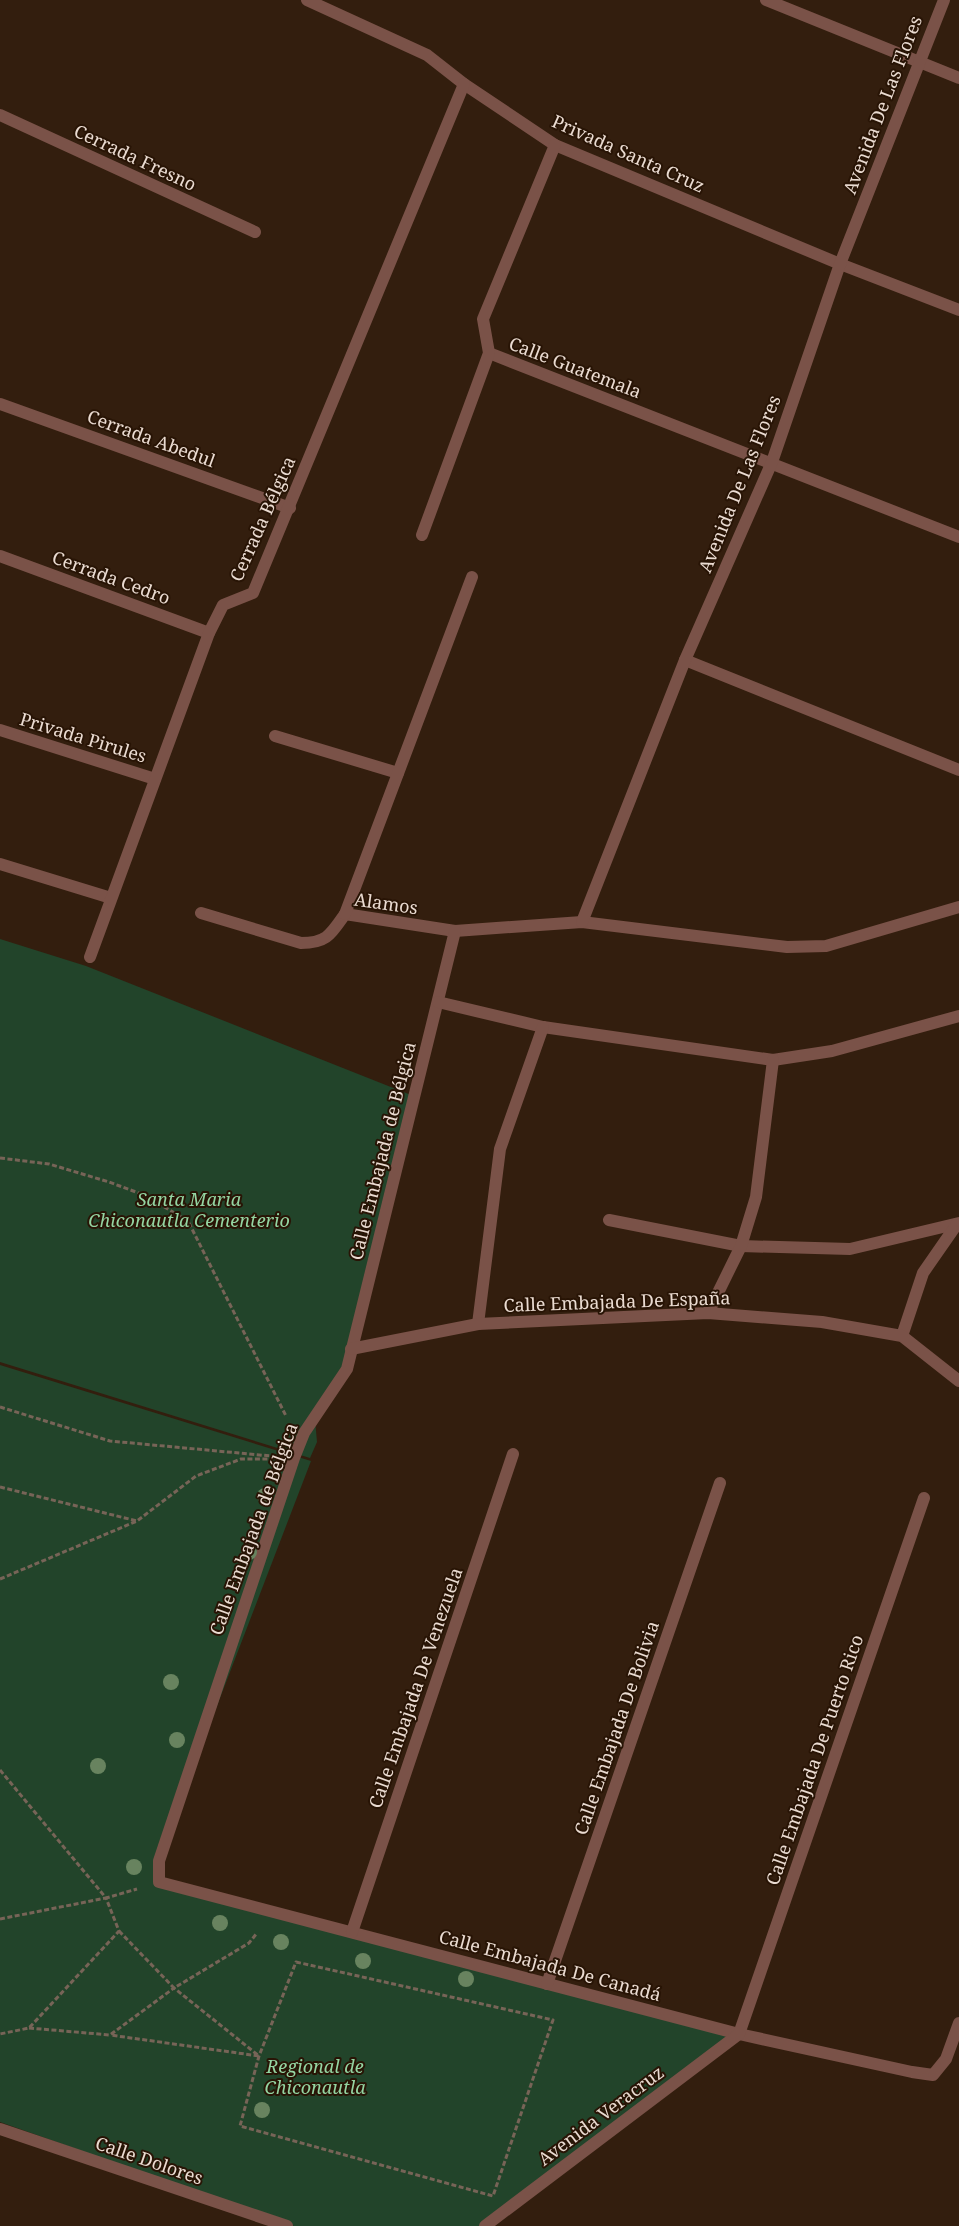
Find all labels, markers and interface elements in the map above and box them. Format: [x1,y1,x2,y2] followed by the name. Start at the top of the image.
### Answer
[837,12,927,197] street label: Avenida De Las Flores
[548,109,708,197] street label: Privada Santa Cruz
[70,118,200,196] street label: Cerrada Fresno
[506,331,645,403] street label: Calle Guatemala
[692,391,786,576] street label: Avenida De Las Flores
[84,404,219,473] street label: Cerrada Abedul
[224,452,300,585] street label: Cerrada Bélgica
[49,545,174,610] street label: Cerrada Cedro
[17,706,150,768] street label: Privada Pirules
[353,887,419,919] street label: Alamos
[343,1039,421,1262] street label: Calle Embajada de Bélgica
[88,1187,290,1232] park label: Santa Maria Chiconautla Cementerio
[503,1285,731,1317] street label: Calle Embajada De España
[203,1419,303,1638] street label: Calle Embajada de Bélgica
[363,1564,468,1811] street label: Calle Embajada De Venezuela
[568,1618,664,1838] street label: Calle Embajada De Bolivia
[760,1631,868,1888] street label: Calle Embajada De Puerto Rico
[437,1924,664,2006] street label: Calle Embajada De Canadá
[264,2054,366,2099] park label: Regional de Chiconautla
[533,2060,668,2170] street label: Avenida Veracruz
[92,2130,206,2190] street label: Calle Dolores

